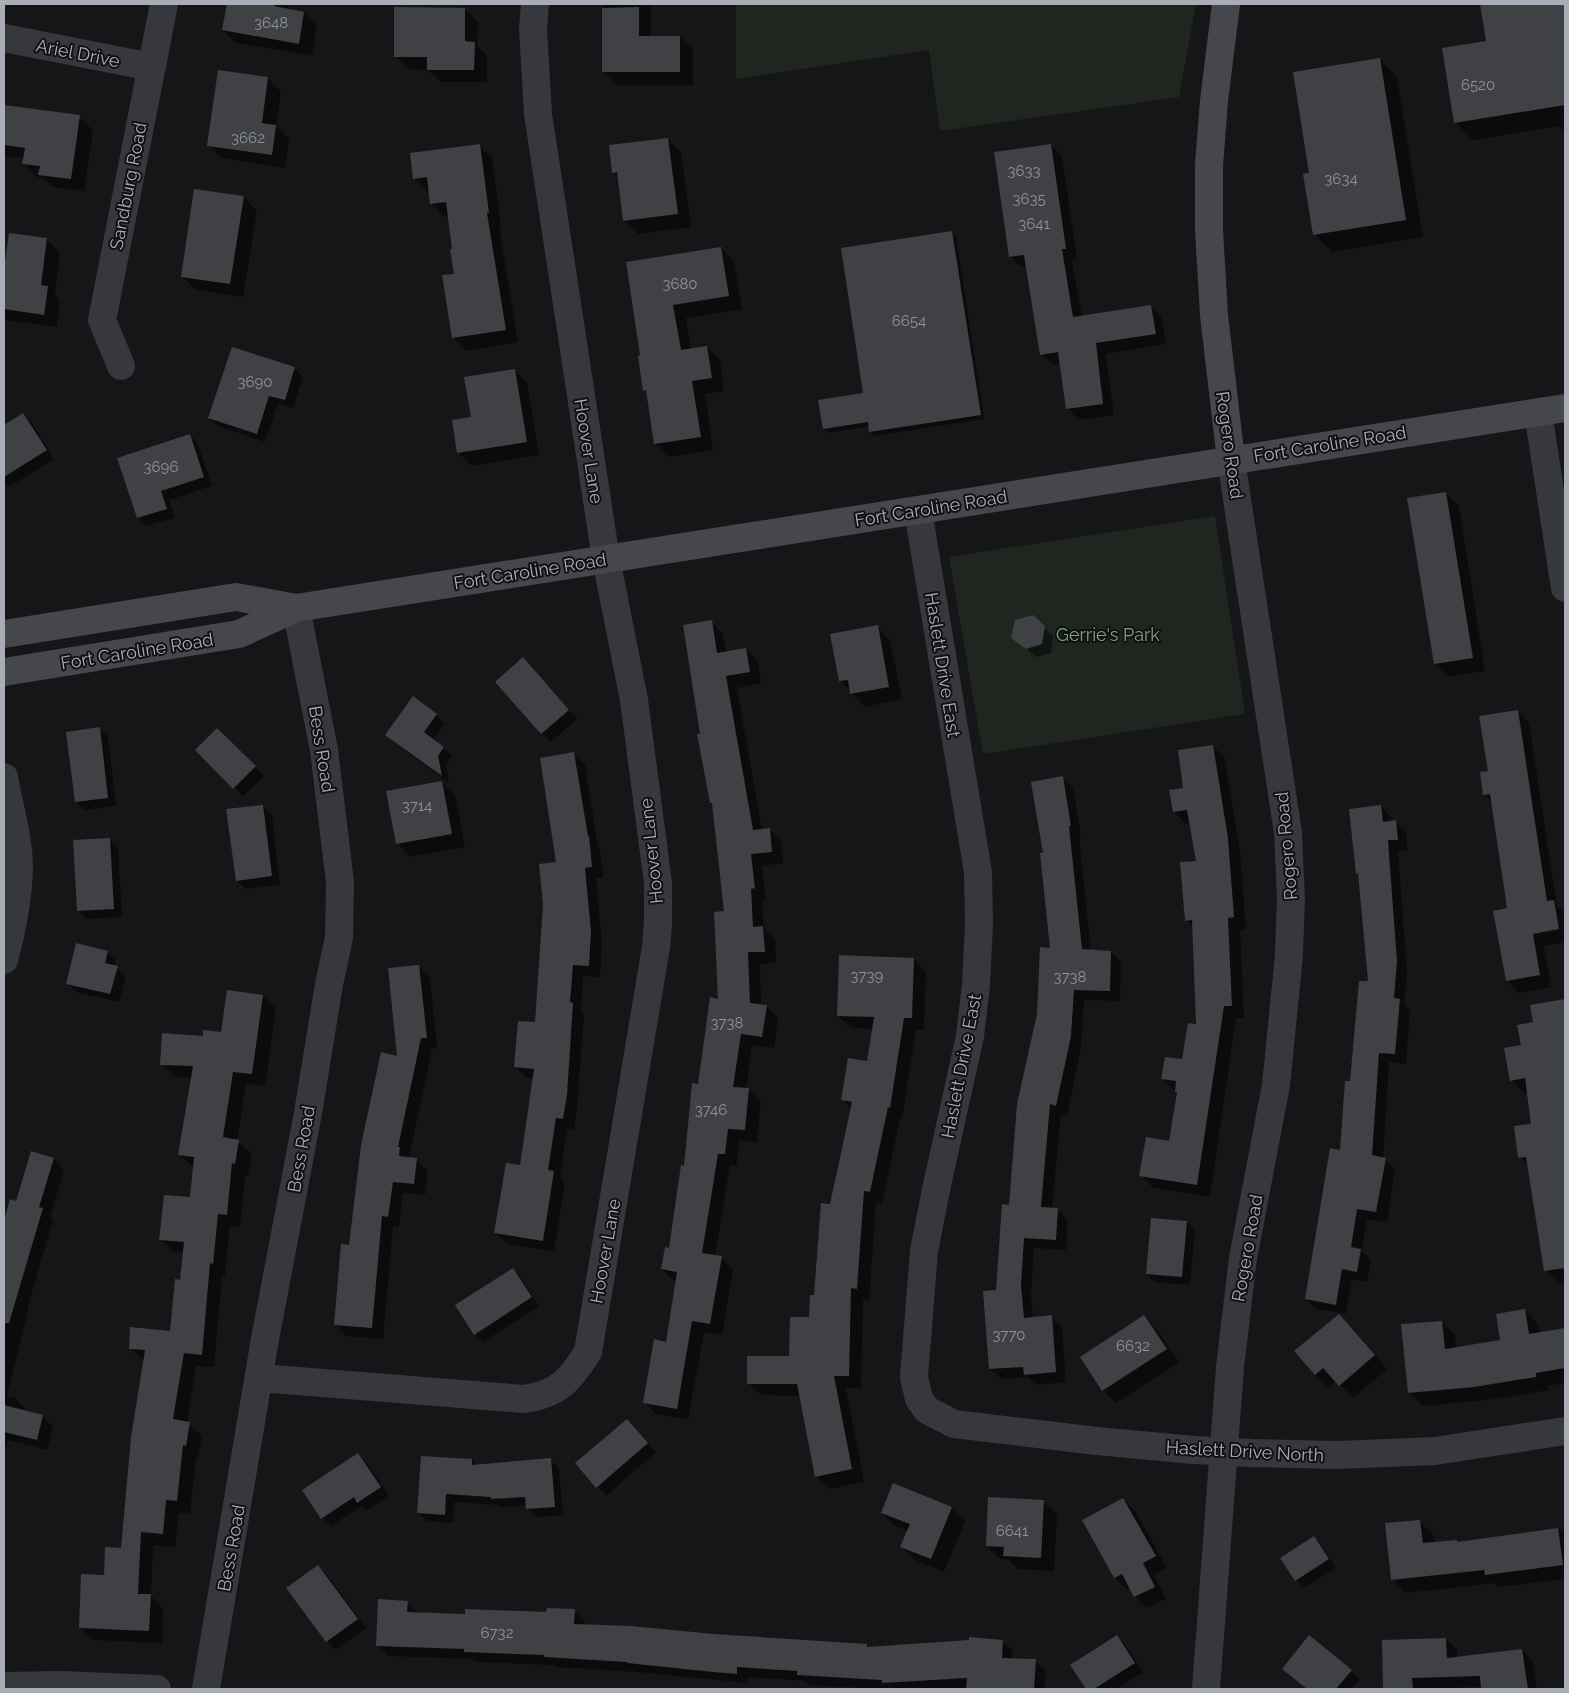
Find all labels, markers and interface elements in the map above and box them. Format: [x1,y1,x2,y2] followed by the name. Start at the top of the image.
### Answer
[254,14,288,32] house number: 3648
[34,35,122,71] street label: Ariel Drive
[1461,76,1495,94] house number: 6520
[105,121,151,251] street label: Sandburg Road
[231,129,265,147] house number: 3662
[1007,162,1041,180] house number: 3633
[1324,170,1358,188] house number: 3634
[1012,190,1046,208] house number: 3635
[1018,215,1050,233] house number: 3641
[662,275,698,293] house number: 3680
[892,312,926,330] house number: 6654
[237,373,273,391] house number: 3690
[1212,390,1248,500] street label: Rogero Road
[570,397,608,505] street label: Hoover Lane
[1252,422,1408,466] street label: Fort Caroline Road
[144,458,178,476] house number: 3696
[853,486,1009,530] street label: Fort Caroline Road
[452,549,608,593] street label: Fort Caroline Road
[921,591,965,739] street label: Haslett Drive East
[1056,624,1160,645] park label: Gerrie's Park
[59,629,215,673] street label: Fort Caroline Road
[305,704,339,794] street label: Bess Road
[1271,791,1301,901] street label: Rogero Road
[402,797,432,815] house number: 3714
[635,797,667,905] street label: Hoover Lane
[851,967,884,985] house number: 3739
[1054,968,1087,986] house number: 3738
[937,992,985,1140] street label: Haslett Drive East
[711,1014,744,1032] house number: 3738
[695,1101,727,1119] house number: 3746
[283,1104,319,1194] street label: Bess Road
[1227,1193,1267,1303] street label: Rogero Road
[585,1197,625,1305] street label: Hoover Lane
[992,1326,1026,1344] house number: 3770
[1116,1337,1150,1355] house number: 6632
[1165,1436,1325,1466] street label: Haslett Drive North
[213,1503,249,1593] street label: Bess Road
[996,1522,1029,1540] house number: 6641
[481,1624,514,1642] house number: 6732

